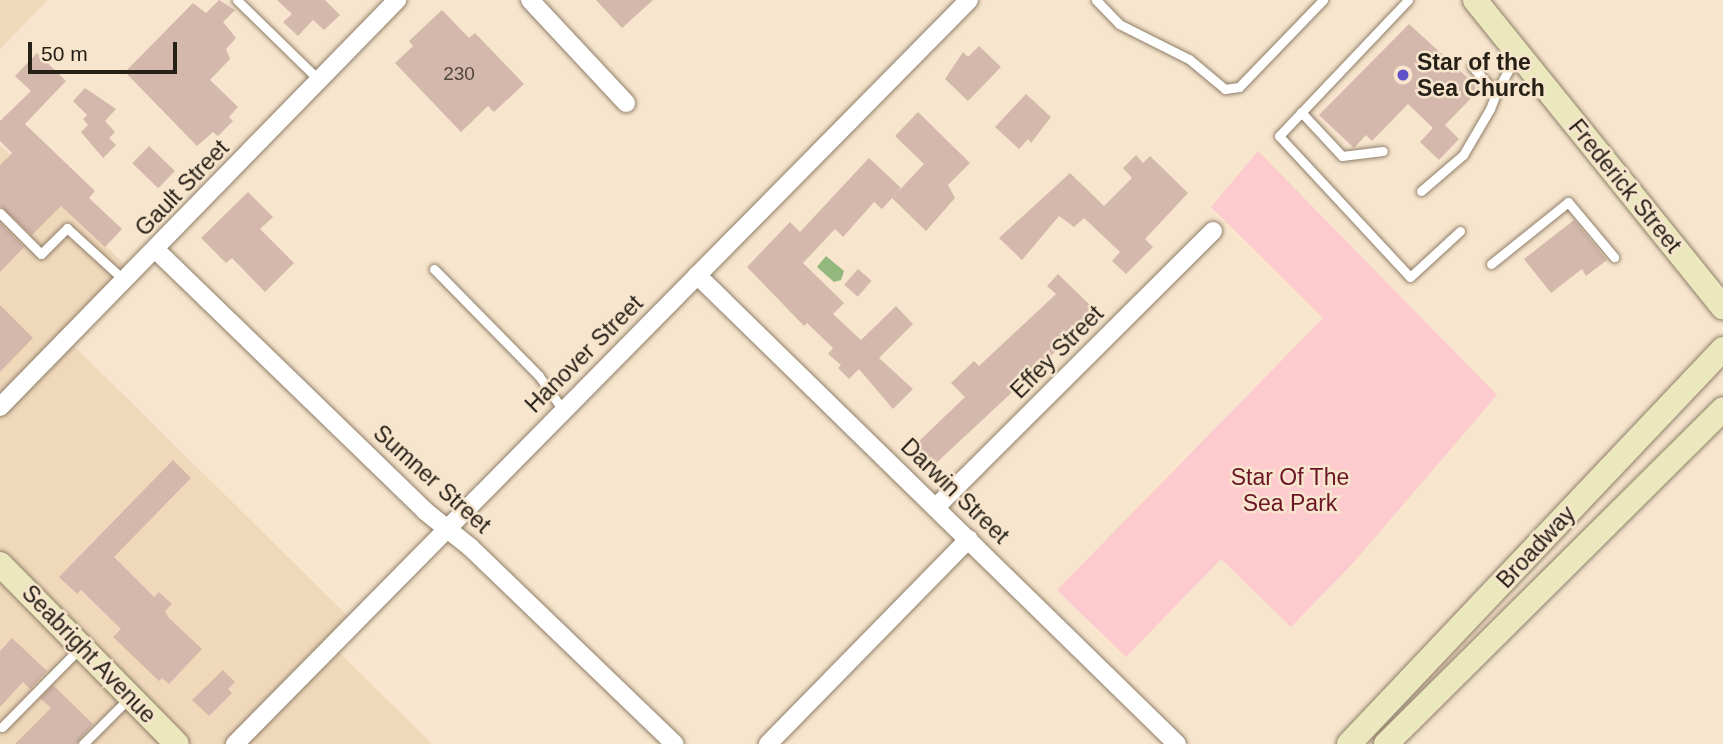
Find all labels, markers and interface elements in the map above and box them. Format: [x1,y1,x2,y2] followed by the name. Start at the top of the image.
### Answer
[32,28,180,72] scale bar
[41,42,88,65] text: 50 m
[1417,48,1545,102] place label: Star of the Sea Church
[443,63,475,85] house number: 230
[1395,67,1411,83] marker: Star of the Sea Church
[1563,114,1687,258] street label: Frederick Street
[129,134,235,242] street label: Gault Street
[520,290,648,418] street label: Hanover Street
[1005,300,1109,404] street label: Effey Street
[368,419,496,539] street label: Sumner Street
[895,433,1015,549] street label: Darwin Street
[1231,463,1349,517] park label: Star Of The Sea Park
[1491,500,1581,594] street label: Broadway
[16,579,162,729] street label: Seabright Avenue

